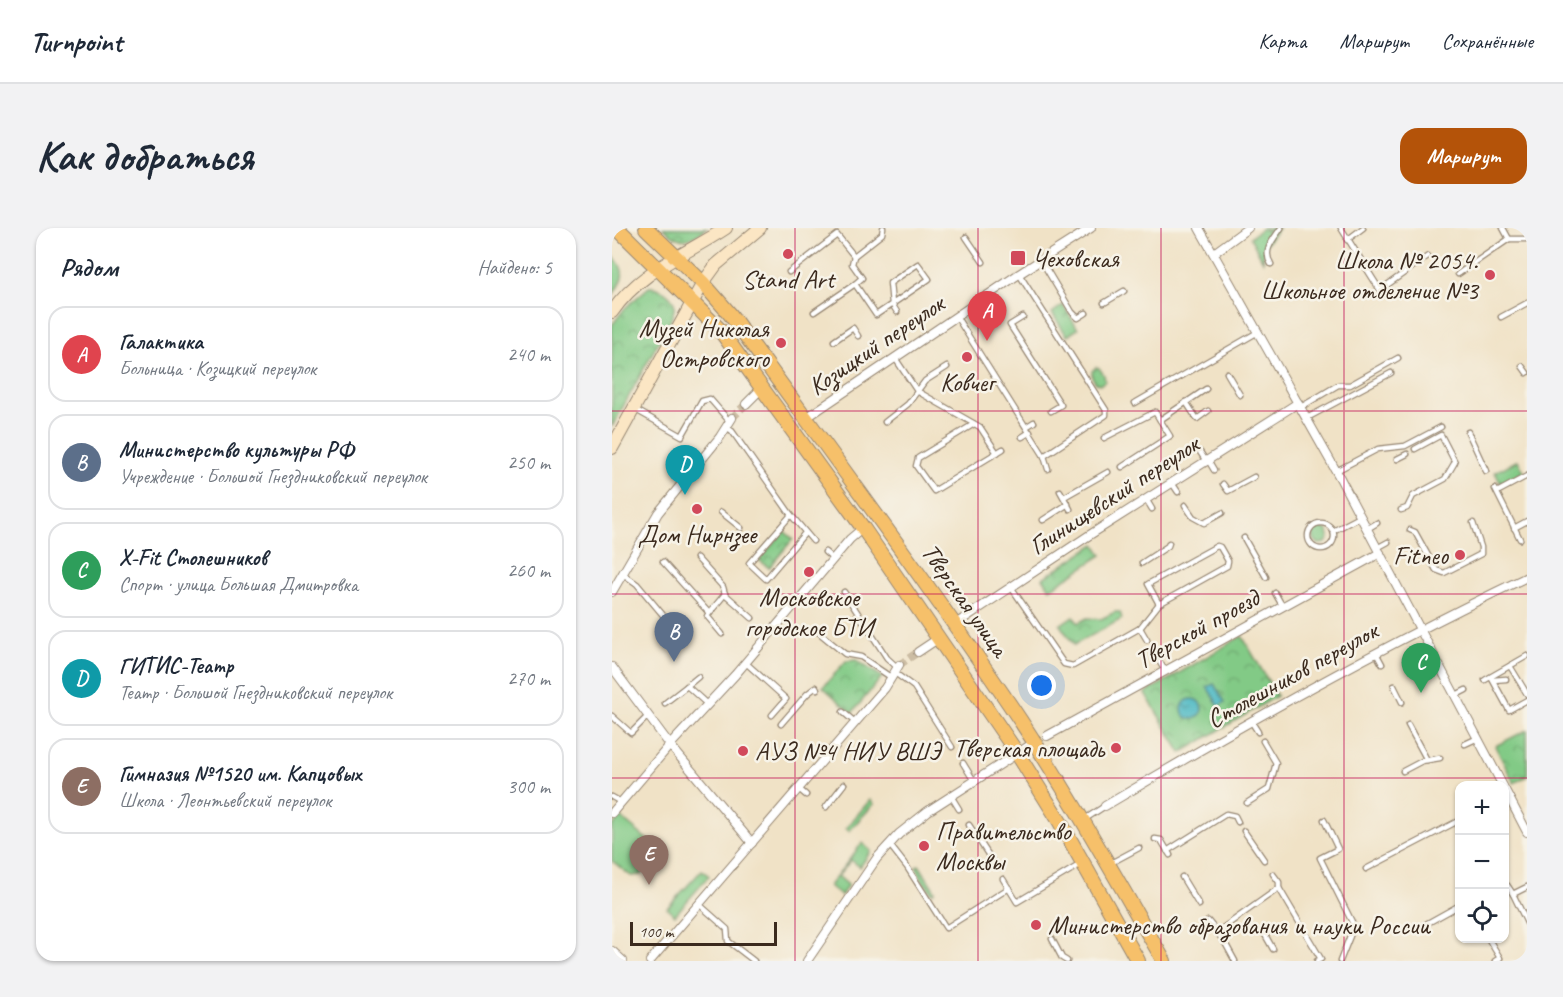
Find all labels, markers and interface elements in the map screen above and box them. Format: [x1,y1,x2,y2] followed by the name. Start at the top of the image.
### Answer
[30,24,122,59] text: Turnpoint
[1258,28,1307,54] text: Карта
[1340,28,1409,54] text: Маршрут
[1442,28,1533,54] text: Сохранённые
[1400,128,1527,184] button: Маршрут
[36,130,253,183] text: Как добраться
[1032,242,1121,275] place label: Чеховская
[1261,244,1480,307] place label: Школа № 2054. Школьное отделение №3
[781,247,795,261] marker: Stand Art
[1009,249,1027,267] marker: Чеховская
[60,251,118,284] text: Рядом
[477,255,552,280] text: Найдено: 5
[742,263,836,296] place label: Stand Art
[1483,268,1497,282] marker: Школа № 2054. Школьное отделение №3
[802,286,953,403] street label: Козицкий переулок
[968,291,1006,341] pin: A
[639,312,771,375] place label: Музей Николая Островского
[119,328,203,356] text: Галактика
[774,336,788,350] marker: Музей Николая Островского
[76,342,87,367] text: A
[507,342,550,367] text: 240 m
[960,350,974,364] marker: Ковчег
[119,356,316,381] text: Больница · Козицкий переулок
[940,366,997,399] place label: Ковчег
[1023,426,1207,562] street label: Глинищевский переулок
[119,436,354,464] text: Министерство культуры РФ
[666,446,704,495] pin: D
[76,450,87,475] text: B
[507,450,550,475] text: 250 m
[119,464,427,489] text: Учреждение · Большой Гнездниковский переулок
[690,502,704,516] marker: Дом Нирнзее
[638,518,759,552] place label: Дом Нирнзее
[914,537,1017,665] street label: Тверская улица
[1393,539,1450,572] place label: Fitneo
[119,544,267,572] text: X-Fit Столешников
[1453,548,1467,562] marker: Fitneo
[77,558,86,583] text: C
[507,558,550,583] text: 260 m
[802,565,816,579] marker: Московское городское БТИ
[119,572,358,597] text: Спорт · улица Большая Дмитровка
[1129,580,1267,677] street label: Тверской проезд
[745,581,877,644] place label: Московское городское БТИ
[654,612,694,662] pin: B
[1201,613,1385,736] street label: Столешников переулок
[1402,644,1440,693] pin: C
[119,652,233,680] text: ГИТИС-Театр
[76,666,87,691] text: D
[507,666,550,691] text: 270 m
[1027,671,1056,700] your location
[119,680,392,705] text: Театр · Большой Гнездниковский переулок
[954,732,1106,765] place label: Тверская площадь
[755,735,943,768] place label: АУЗ №4 НИУ ВШЭ
[1109,741,1123,755] marker: Тверская площадь
[736,744,750,758] marker: АУЗ №4 НИУ ВШЭ
[119,760,361,788] text: Гимназия №1520 им. Капцовых
[76,774,87,799] text: E
[507,774,550,799] text: 300 m
[1455,781,1509,943] map controls
[1455,781,1509,835] button: +
[119,788,331,813] text: Школа · Леонтьевский переулок
[936,815,1073,878] place label: Правительство Москвы
[1455,835,1509,889] button: −
[630,836,669,885] pin: E
[917,839,931,853] marker: Правительство Москвы
[1455,889,1509,943] button: locate
[1048,909,1431,943] place label: Министерство образования и науки России
[1029,918,1043,932] marker: Министерство образования и науки России
[630,919,777,946] scale bar
[639,922,673,942] text: 100 m

